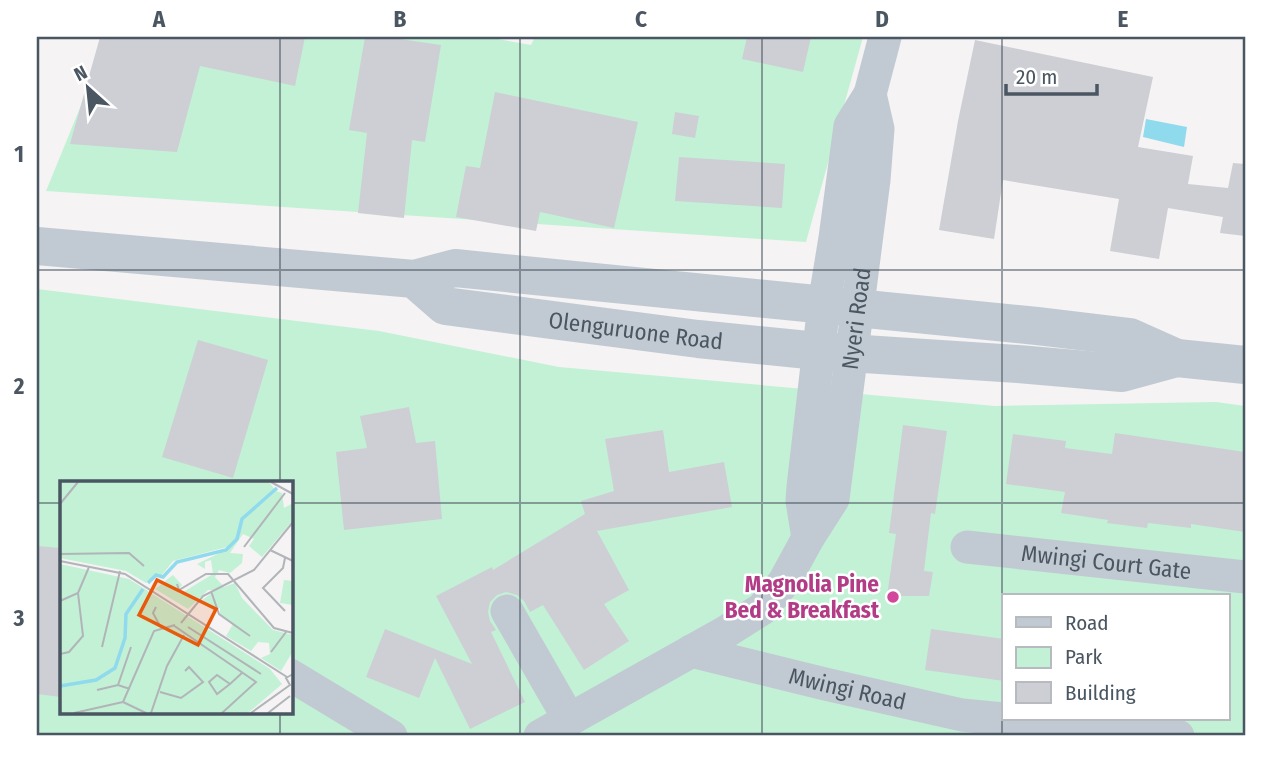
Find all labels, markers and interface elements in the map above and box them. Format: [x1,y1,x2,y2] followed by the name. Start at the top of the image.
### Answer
[152,5,166,33] text: A
[394,5,407,33] text: B
[635,5,647,33] text: C
[875,5,889,33] text: D
[1118,5,1129,33] text: E
[52,52,122,122] north arrow
[1006,52,1096,96] scale bar
[70,60,91,86] text: N
[1016,64,1057,90] text: 20 m
[14,140,24,168] text: 1
[836,266,877,371] street label: Nyeri Road
[547,306,724,355] street label: Olenguruone Road
[13,372,25,400] text: 2
[60,481,292,714] inset map
[1020,539,1193,585] street label: Mwingi Court Gate
[725,570,880,624] place label: Magnolia Pine Bed & Breakfast
[885,589,901,605] marker: Magnolia Pine Bed & Breakfast
[1002,594,1230,720] legend
[13,604,25,632] text: 3
[1065,610,1109,636] text: Road
[1065,644,1103,670] text: Park
[786,662,909,716] street label: Mwingi Road
[1065,680,1136,706] text: Building

